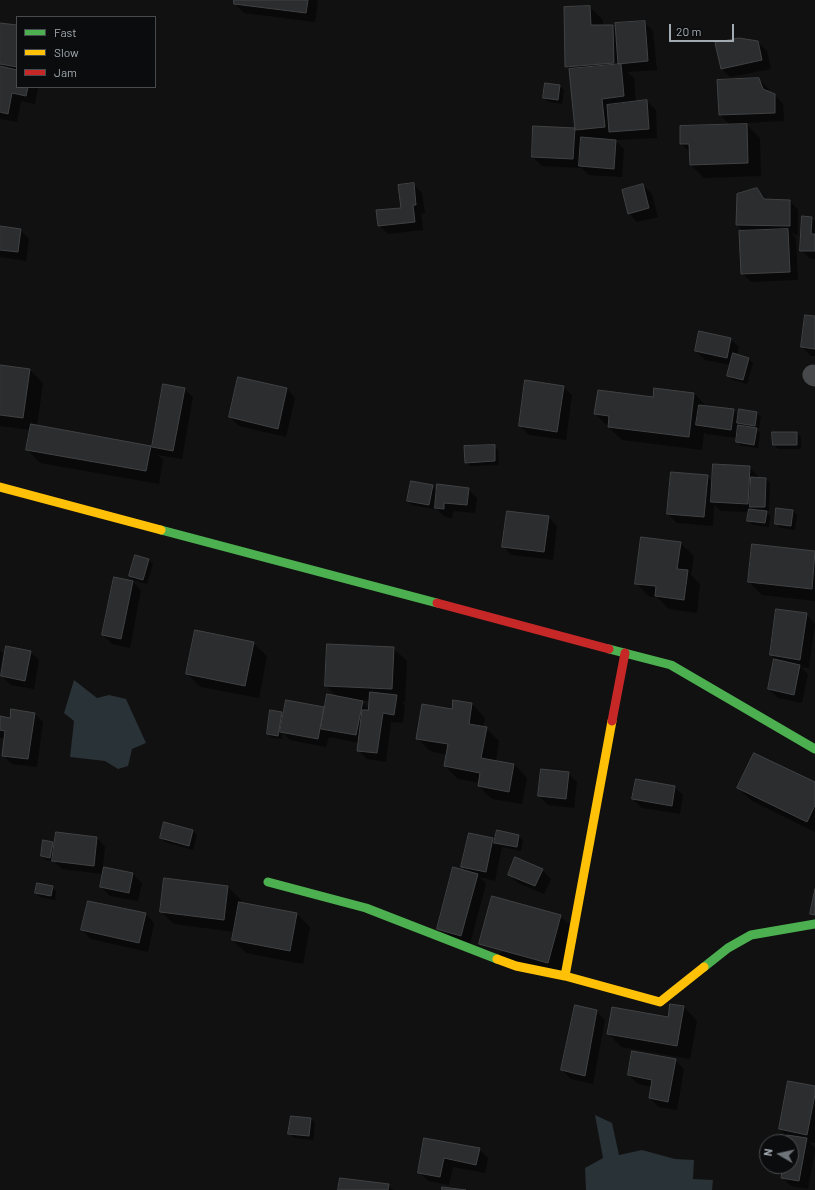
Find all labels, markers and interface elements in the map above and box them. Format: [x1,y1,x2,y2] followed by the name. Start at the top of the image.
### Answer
[16,16,156,88] legend
[671,16,736,42] scale bar
[676,24,702,38] text: 20 m
[54,25,77,39] text: Fast
[54,45,79,59] text: Slow
[54,65,77,79] text: Jam
[759,1134,799,1174] north arrow
[761,1148,775,1157] text: N

